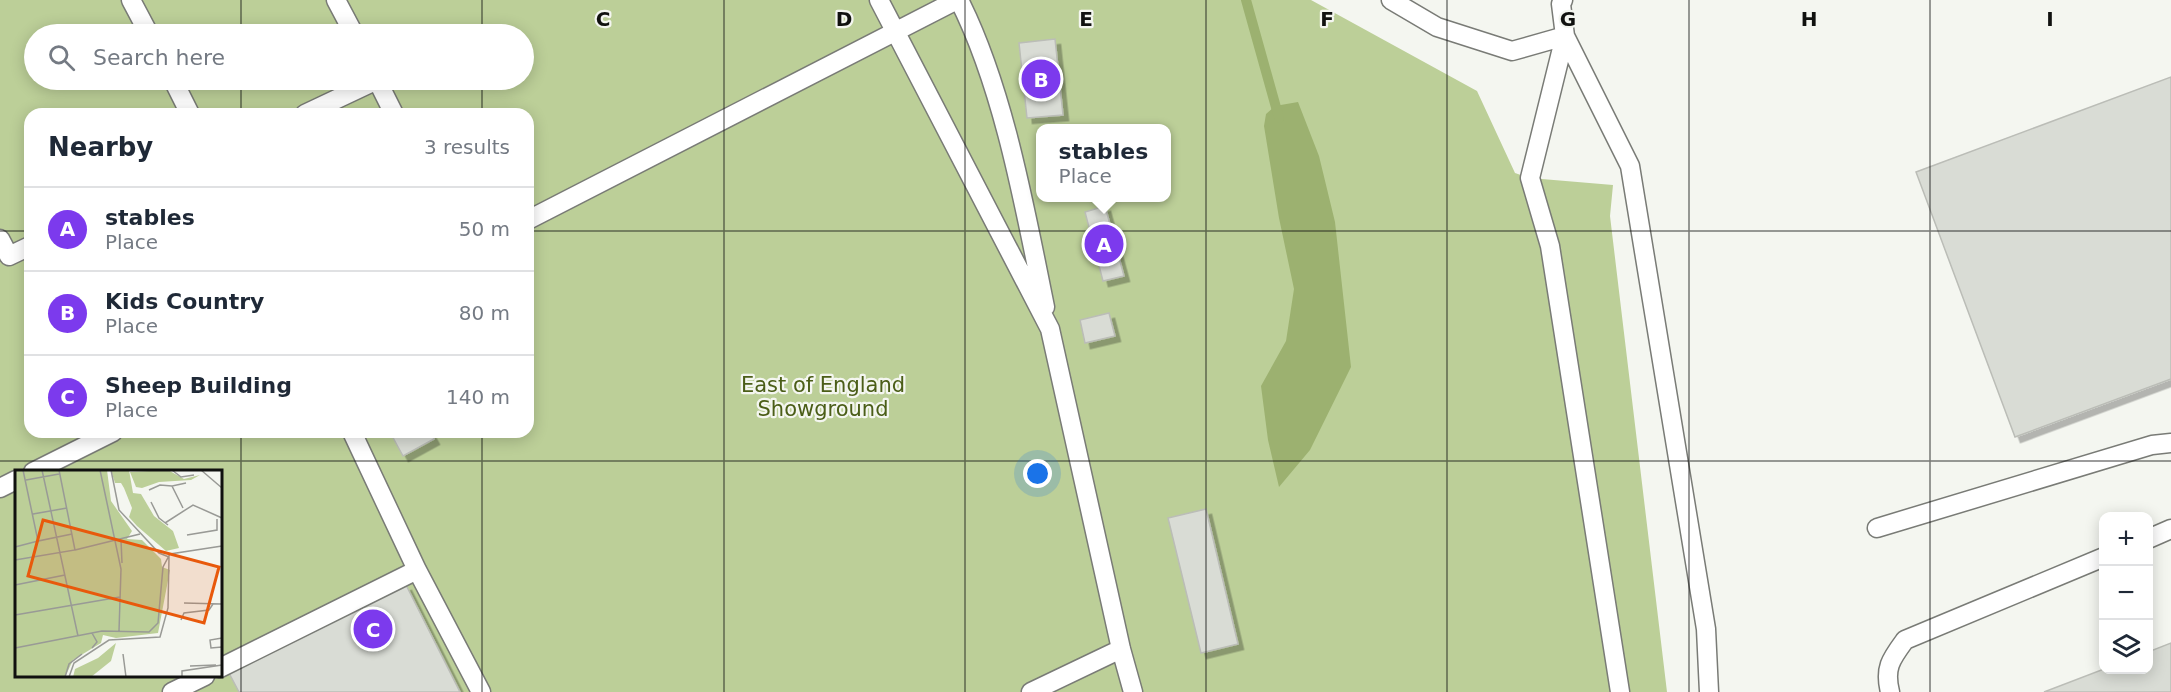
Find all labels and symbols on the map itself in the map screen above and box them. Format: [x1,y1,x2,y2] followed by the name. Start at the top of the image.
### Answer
[596,7,610,31] text: C
[836,7,852,31] text: D
[1079,7,1093,31] text: E
[1320,7,1334,31] text: F
[1560,7,1576,31] text: G
[1801,7,1817,31] text: H
[2046,7,2054,31] text: I
[1022,56,1060,101] pin: B
[1084,222,1124,266] pin: A
[741,373,905,421] park label: East of England Showground
[1023,459,1052,488] your location
[15,470,222,677] inset map
[354,606,392,652] pin: C

